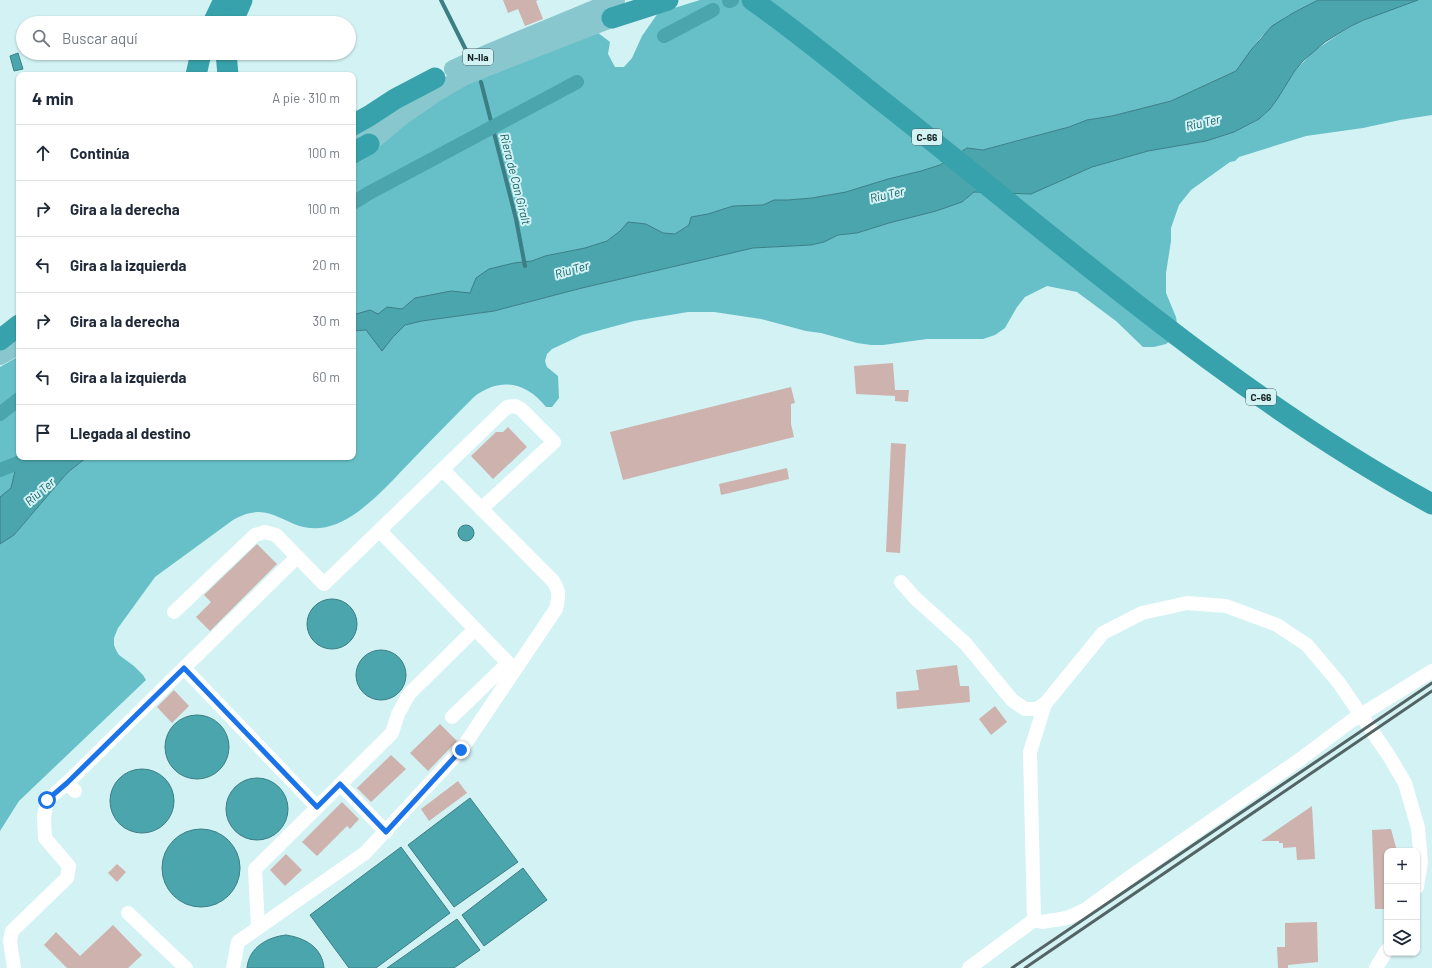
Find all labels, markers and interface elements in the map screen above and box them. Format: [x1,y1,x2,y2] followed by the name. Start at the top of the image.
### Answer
[16,16,356,60] search box
[30,27,52,49] icon: search
[62,29,138,47] text: Buscar aquí
[463,49,493,65] road number: N-IIa
[32,88,74,108] text: 4 min
[272,90,340,106] text: A pie · 310 m
[1184,111,1222,133] water label: Riu Ter
[912,129,942,145] road number: C-66
[498,132,534,226] water label: Riera de Can Giralt
[32,142,54,164] icon: ahead
[70,144,130,162] text: Continúa
[307,145,340,161] text: 100 m
[868,183,906,205] water label: Riu Ter
[32,198,54,220] icon: right
[70,200,180,218] text: Gira a la derecha
[307,201,340,217] text: 100 m
[32,254,54,276] icon: left
[70,256,186,274] text: Gira a la izquierda
[312,257,340,273] text: 20 m
[553,257,591,281] water label: Riu Ter
[32,310,54,332] icon: right
[70,312,180,330] text: Gira a la derecha
[313,313,340,329] text: 30 m
[32,366,54,388] icon: left
[70,368,186,386] text: Gira a la izquierda
[313,369,340,385] text: 60 m
[1246,389,1276,405] road number: C-66
[32,422,54,444] icon: arrive
[70,424,191,442] text: Llegada al destino
[22,474,58,508] water label: Riu Ter
[452,741,470,759] route end
[38,791,56,809] route start
[1384,848,1420,956] map controls
[1384,848,1420,884] button: +
[1384,884,1420,920] button: −
[1384,920,1420,956] button: layers

